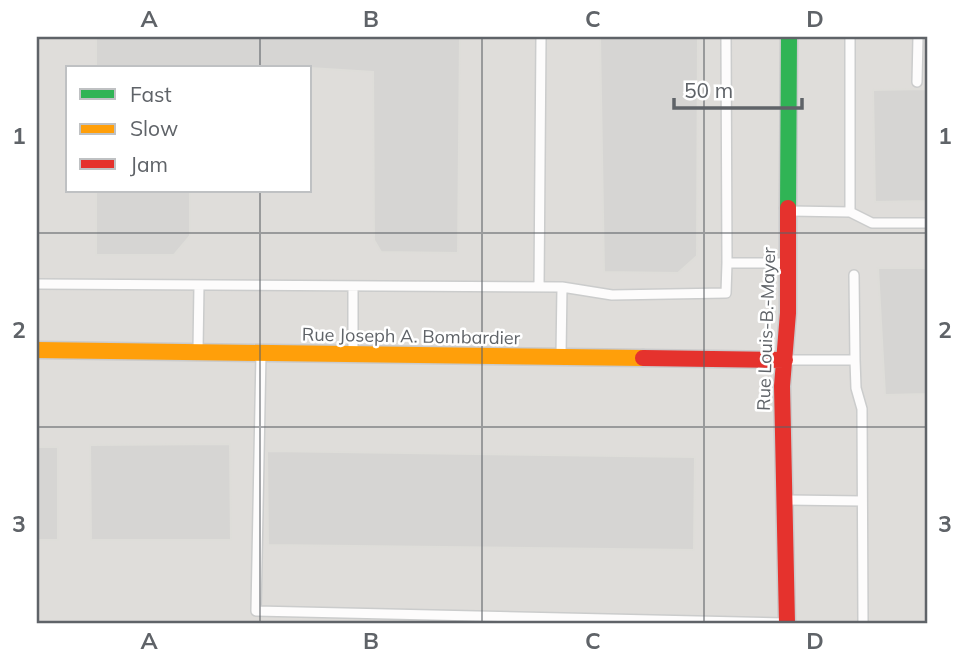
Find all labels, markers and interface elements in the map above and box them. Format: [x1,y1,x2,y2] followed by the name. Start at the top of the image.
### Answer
[140,4,158,33] text: A
[363,4,379,33] text: B
[585,4,601,33] text: C
[806,4,824,33] text: D
[66,66,312,192] legend
[674,66,801,110] scale bar
[684,77,733,103] text: 50 m
[130,81,172,107] text: Fast
[130,115,178,141] text: Slow
[12,121,26,150] text: 1
[938,121,952,150] text: 1
[130,151,168,177] text: Jam
[752,246,780,411] street label: Rue Louis-B.-Mayer
[12,315,26,344] text: 2
[938,315,952,344] text: 2
[302,323,521,349] street label: Rue Joseph A. Bombardier
[12,509,26,538] text: 3
[938,509,952,538] text: 3
[140,626,158,655] text: A
[363,626,379,655] text: B
[585,626,601,655] text: C
[806,626,824,655] text: D

